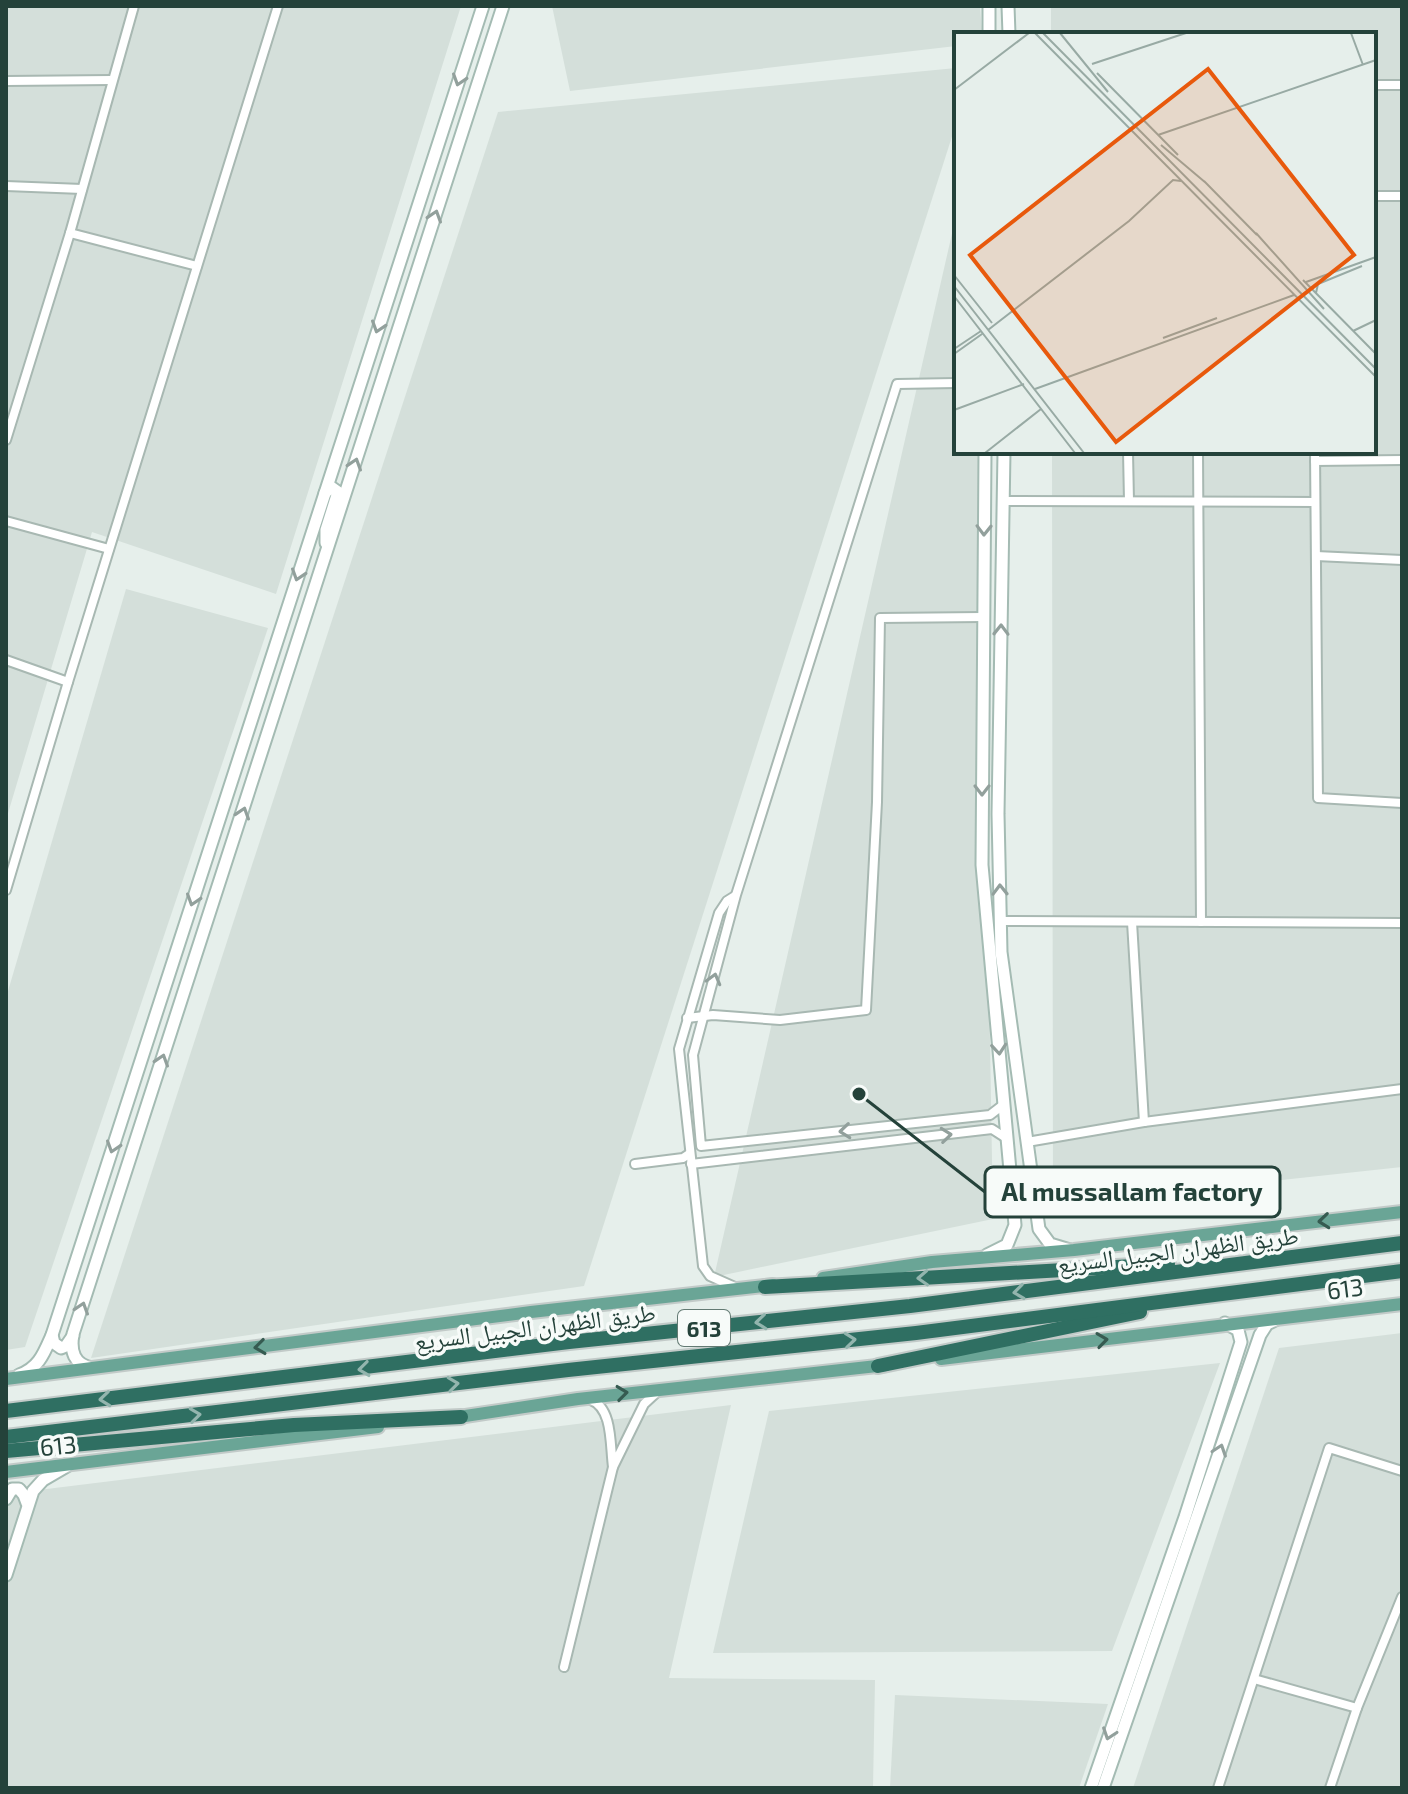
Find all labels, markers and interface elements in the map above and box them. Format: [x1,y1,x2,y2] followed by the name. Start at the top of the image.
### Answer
[954,32,1376,454] inset map
[452,73,468,87] one-way arrow
[426,210,442,224] one-way arrow
[372,320,388,334] one-way arrow
[346,458,362,472] one-way arrow
[975,524,993,537] one-way arrow
[291,567,307,581] one-way arrow
[993,623,1010,636] one-way arrow
[974,784,991,797] one-way arrow
[233,807,249,821] one-way arrow
[991,883,1008,896] one-way arrow
[186,892,202,906] one-way arrow
[704,972,721,986] one-way arrow
[990,1043,1007,1056] one-way arrow
[153,1054,169,1068] one-way arrow
[838,1122,851,1139] one-way arrow
[940,1126,953,1143] one-way arrow
[106,1140,122,1154] one-way arrow
[985,1167,1280,1217] callout: Al mussallam factory
[1001,1175,1263,1207] text: Al mussallam factory
[1318,1212,1331,1229] one-way arrow
[1056,1220,1300,1280] street label: طريق الظهران الجبيل السريع
[916,1270,929,1287] one-way arrow
[1325,1271,1365,1305] street label: 613
[1012,1283,1025,1300] one-way arrow
[413,1297,657,1357] street label: طريق الظهران الجبيل السريع
[73,1301,89,1315] one-way arrow
[678,1310,730,1346] road number: 613
[754,1313,767,1330] one-way arrow
[1096,1331,1109,1348] one-way arrow
[844,1332,857,1349] one-way arrow
[253,1338,266,1355] one-way arrow
[357,1360,370,1377] one-way arrow
[447,1375,460,1392] one-way arrow
[615,1385,628,1402] one-way arrow
[98,1390,111,1407] one-way arrow
[189,1406,202,1423] one-way arrow
[38,1429,78,1461] street label: 613
[1210,1443,1227,1457] one-way arrow
[1103,1727,1119,1741] one-way arrow

